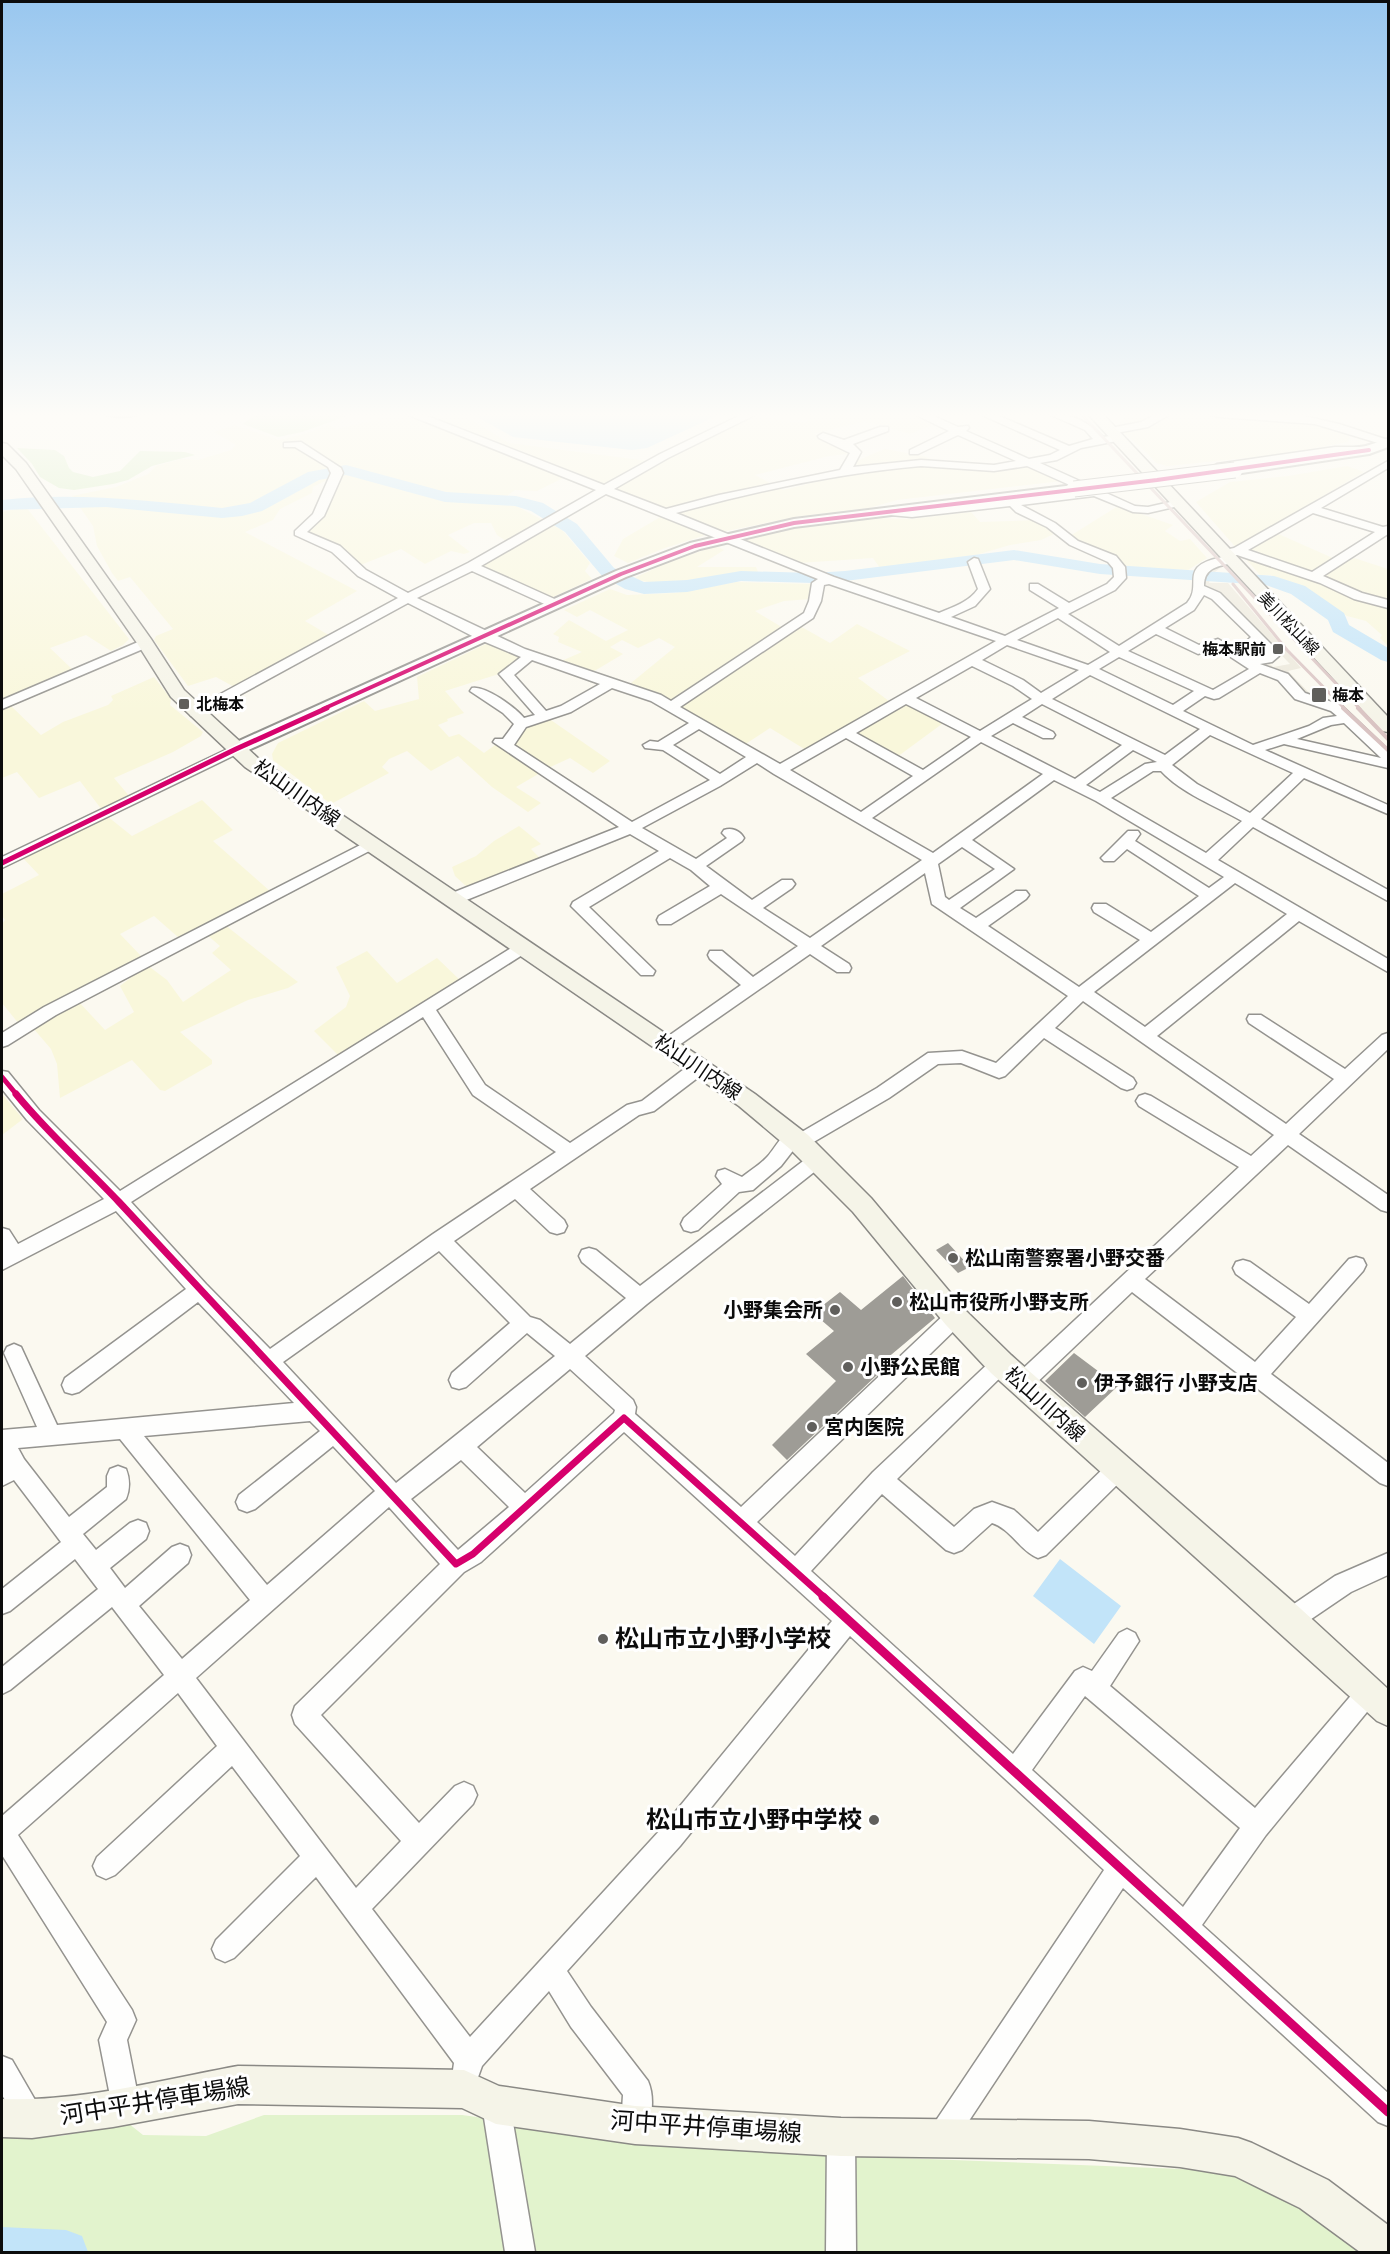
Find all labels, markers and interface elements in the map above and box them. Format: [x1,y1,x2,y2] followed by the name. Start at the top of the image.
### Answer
[1255,589,1323,658] street label: 美川松山線
[1202,641,1266,658] place label: 梅本駅前
[1271,642,1285,656] marker: 梅本駅前
[1310,686,1328,704] marker: 梅本
[1332,687,1364,704] place label: 梅本
[196,696,244,713] place label: 北梅本
[177,697,191,711] marker: 北梅本
[250,755,344,831] street label: 松山川内線
[650,1030,746,1104] street label: 松山川内線
[965,1247,1165,1269] place label: 松山南警察署小野交番
[946,1251,960,1265] marker: 松山南警察署小野交番
[909,1291,1089,1313] place label: 松山市役所小野支所
[890,1295,904,1309] marker: 松山市役所小野支所
[723,1299,823,1321] place label: 小野集会所
[828,1303,842,1317] marker: 小野集会所
[860,1356,960,1378] place label: 小野公民館
[841,1360,855,1374] marker: 小野公民館
[1000,1362,1090,1446] street label: 松山川内線
[1094,1372,1258,1394] place label: 伊予銀行 小野支店
[1075,1376,1089,1390] marker: 伊予銀行 小野支店
[824,1416,904,1438] place label: 宮内医院
[805,1420,819,1434] marker: 宮内医院
[615,1625,831,1652] place label: 松山市立小野小学校
[596,1632,610,1646] marker: 松山市立小野小学校
[646,1806,862,1833] place label: 松山市立小野中学校
[867,1813,881,1827] marker: 松山市立小野中学校
[58,2072,252,2129] street label: 河中平井停車場線
[609,2106,803,2147] street label: 河中平井停車場線

